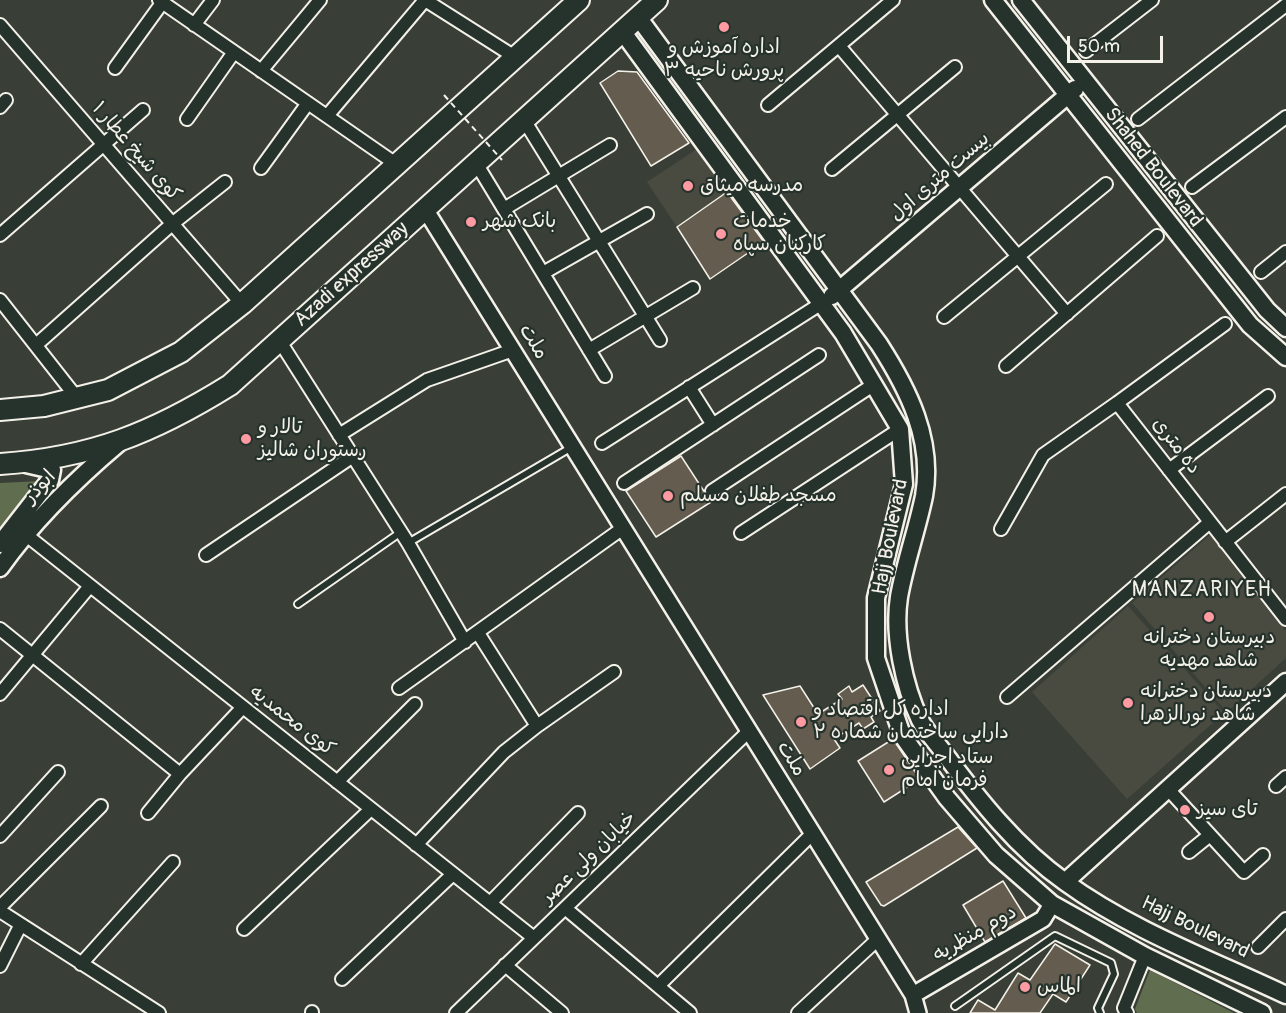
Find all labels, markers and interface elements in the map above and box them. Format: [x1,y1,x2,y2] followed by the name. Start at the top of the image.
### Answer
[717,20,731,34] marker: اداره آموزش و پرورش ناحیه ۳
[1070,24,1166,62] scale bar
[1078,35,1120,58] text: 50 m
[664,36,784,83] place label: اداره آموزش و پرورش ناحیه ۳
[86,97,186,207] street label: کوی شیخ عطار ۱
[1099,103,1207,233] street label: Shahed Boulevard
[885,127,995,227] street label: بیست متری اول
[700,174,803,198] place label: مدرسه میثاق
[681,179,695,193] marker: مدرسه میثاق
[483,210,556,234] place label: بانک شهر
[733,210,826,257] place label: خدمات کارکنان سپاه
[464,215,478,229] marker: بانک شهر
[290,217,414,333] street label: Azadi expressway
[714,227,728,241] marker: خدمات کارکنان سپاه
[513,320,553,364] street label: ملت
[1146,413,1206,479] street label: ده متری
[258,416,367,463] place label: تالار و رستوران شالیز
[239,432,253,446] marker: تالار و رستوران شالیز
[19,465,61,509] street label: ابوذر
[868,477,914,597] street label: Hajj Boulevard
[680,484,837,508] place label: مسجد طفلان مسلم
[661,489,675,503] marker: مسجد طفلان مسلم
[1132,578,1272,604] district label: MANZARIYEH
[1202,610,1216,624] marker: دبیرستان دخترانه شاهد مهدیه
[1143,626,1275,673] place label: دبیرستان دخترانه شاهد مهدیه
[245,680,339,762] street label: کوی محمدیه
[1140,680,1272,727] place label: دبیرستان دخترانه شاهد نورالزهرا
[1121,696,1135,710] marker: دبیرستان دخترانه شاهد نورالزهرا
[813,698,1009,745] place label: اداره کل اقتصاد و دارایی ساختمان شماره ۲
[794,715,808,729] marker: اداره کل اقتصاد و دارایی ساختمان شماره ۲
[771,737,811,781] street label: ملت
[901,746,994,793] place label: ستاد اجرایی فرمان امام
[882,763,896,777] marker: ستاد اجرایی فرمان امام
[1197,798,1258,822] place label: تای سیز
[1178,803,1192,817] marker: تای سیز
[536,806,642,910] street label: خیابان ولی عصر
[1137,892,1253,964] street label: Hajj Boulevard
[929,900,1021,968] street label: دوم منظریه
[1037,975,1081,999] place label: الماس
[1018,980,1032,994] marker: الماس

